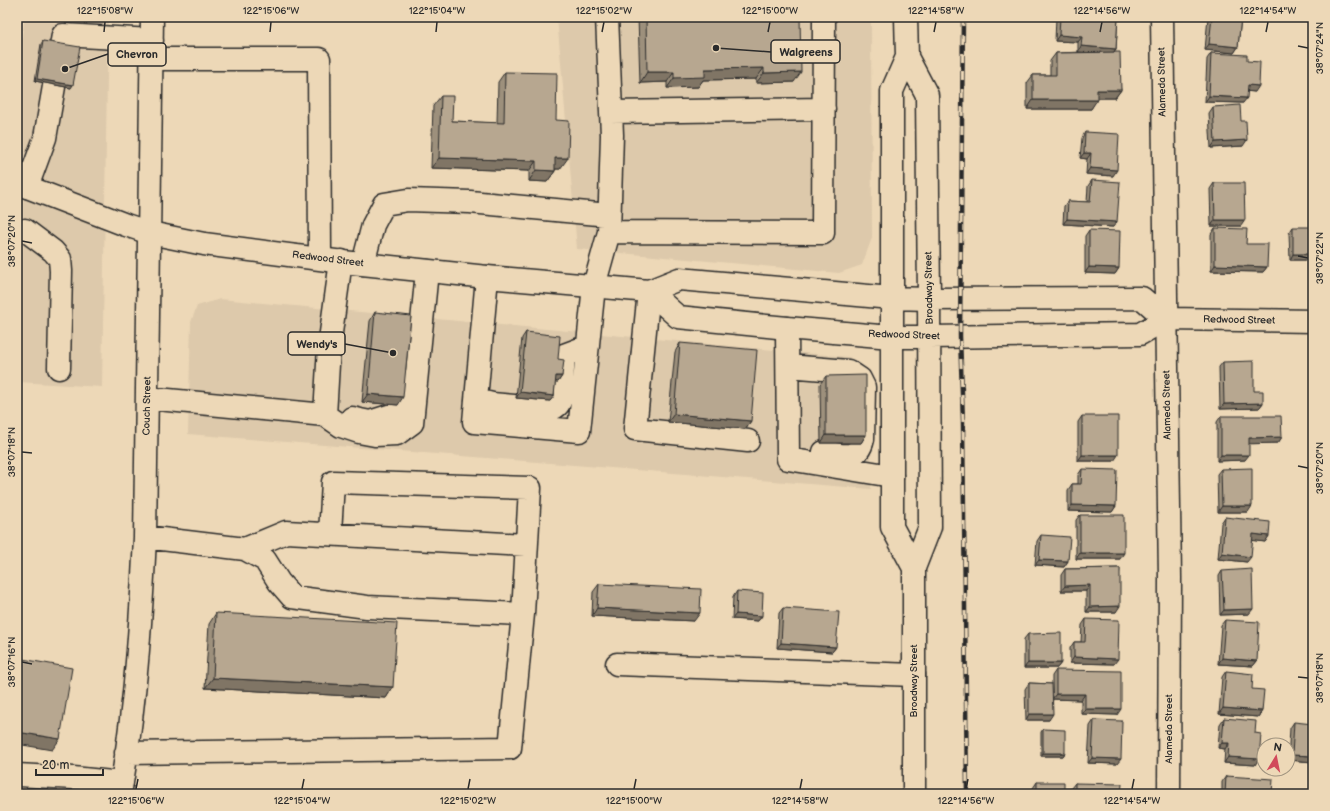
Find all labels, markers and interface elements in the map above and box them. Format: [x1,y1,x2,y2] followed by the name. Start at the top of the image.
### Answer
[77,5,133,17] text: 122°15'08"W
[243,5,299,17] text: 122°15'06"W
[409,5,465,17] text: 122°15'04"W
[576,5,632,17] text: 122°15'02"W
[742,5,798,17] text: 122°15'00"W
[908,5,964,17] text: 122°14'58"W
[1074,5,1130,17] text: 122°14'56"W
[1240,5,1296,17] text: 122°14'54"W
[1314,22,1326,74] text: 38°07'24"N
[771,40,840,63] callout: Walgreens
[108,43,166,66] callout: Chevron
[779,46,833,59] text: Walgreens
[1155,47,1169,117] street label: Alameda Street
[116,48,158,61] text: Chevron
[6,215,18,267] text: 38°07'20"N
[1314,232,1326,284] text: 38°07'22"N
[291,249,365,269] street label: Redwood Street
[922,251,936,325] street label: Broadway Street
[1203,313,1275,327] street label: Redwood Street
[868,328,940,342] street label: Redwood Street
[288,332,345,355] callout: Wendy's
[297,338,338,351] text: Wendy's
[1160,370,1174,440] street label: Alameda Street
[140,376,154,436] street label: Couch Street
[6,427,18,477] text: 38°07'18"N
[1314,442,1326,494] text: 38°07'20"N
[6,637,18,687] text: 38°07'16"N
[908,644,920,718] street label: Broadway Street
[1314,653,1326,703] text: 38°07'18"N
[1163,694,1175,764] street label: Alameda Street
[1256,737,1296,777] north arrow
[1272,741,1283,755] text: N
[36,751,103,777] scale bar
[42,758,69,773] text: 20 m
[108,795,164,807] text: 122°15'06"W
[274,795,330,807] text: 122°15'04"W
[440,795,496,807] text: 122°15'02"W
[606,795,662,807] text: 122°15'00"W
[772,795,828,807] text: 122°14'58"W
[938,795,994,807] text: 122°14'56"W
[1104,795,1160,807] text: 122°14'54"W

